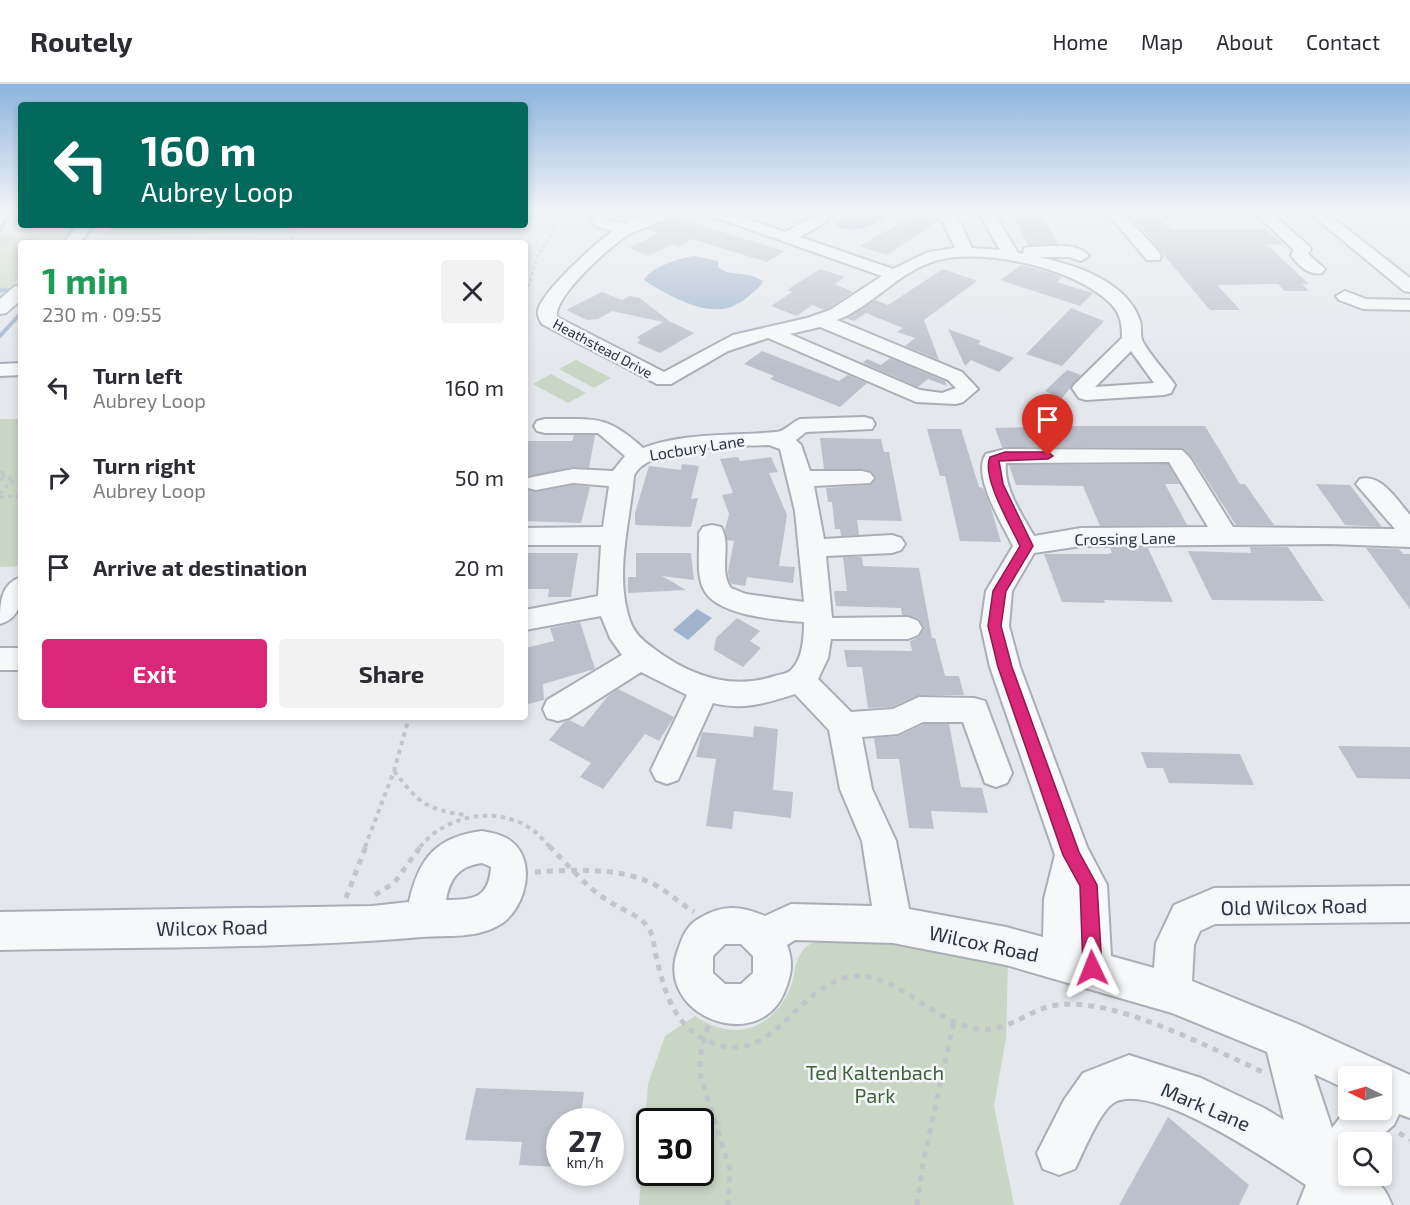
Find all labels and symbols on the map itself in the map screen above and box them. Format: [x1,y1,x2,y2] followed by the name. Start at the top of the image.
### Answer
[550,315,656,381] street label: Heathstead Drive
[1022,394,1073,456] pin
[648,430,746,464] street label: Locbury Lane
[1074,528,1176,548] street label: Crossing Lane
[1220,893,1368,919] street label: Old Wilcox Road
[156,914,268,940] street label: Wilcox Road
[927,920,1041,966] street label: Wilcox Road
[1060,936,1124,1000] position arrow
[806,1060,944,1107] park label: Ted Kaltenbach Park
[1338,1066,1392,1120] north arrow
[1158,1076,1254,1136] street label: Mark Lane
[636,1108,714,1186] speed limit sign: 30

